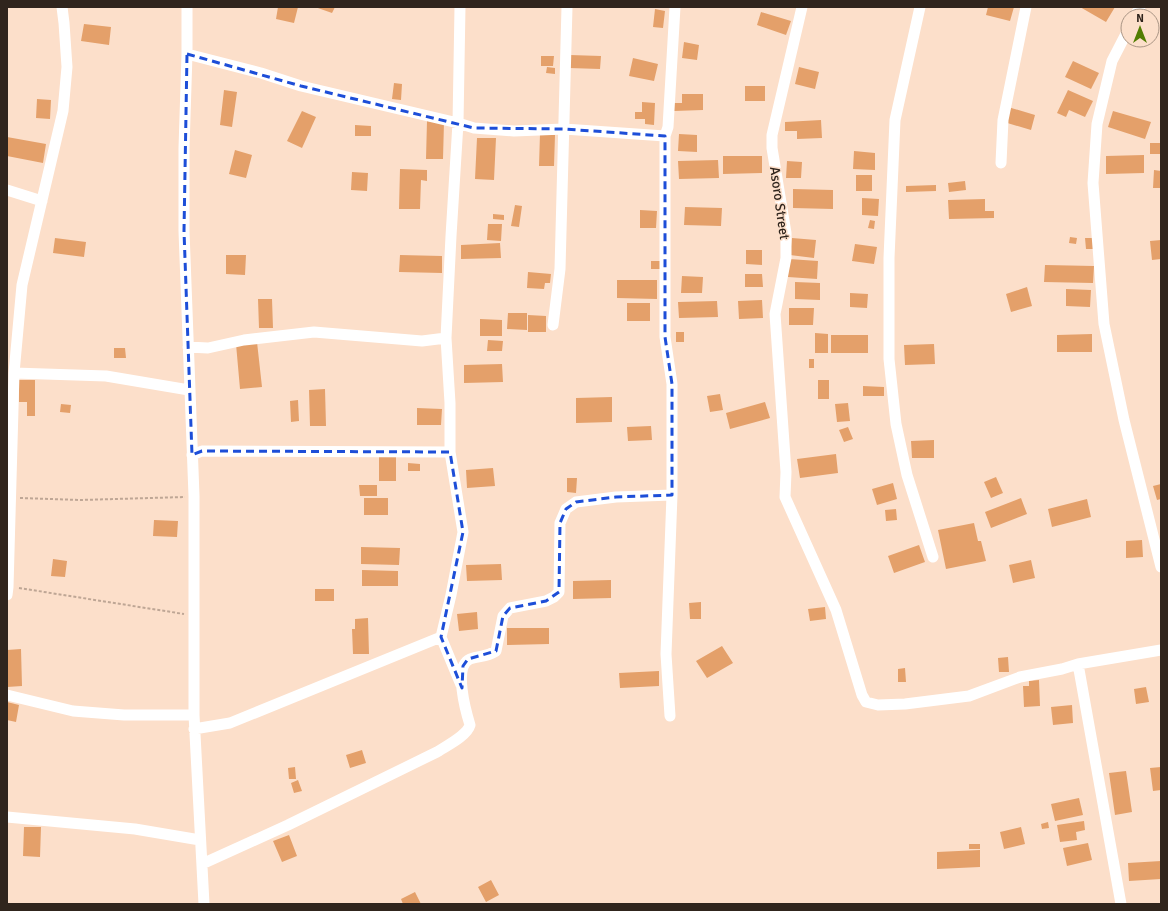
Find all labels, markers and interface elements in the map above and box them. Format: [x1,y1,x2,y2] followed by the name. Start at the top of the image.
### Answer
[1120,8,1160,48] north arrow
[1136,12,1144,25] text: N
[766,165,793,241] street label: Asoro Street

